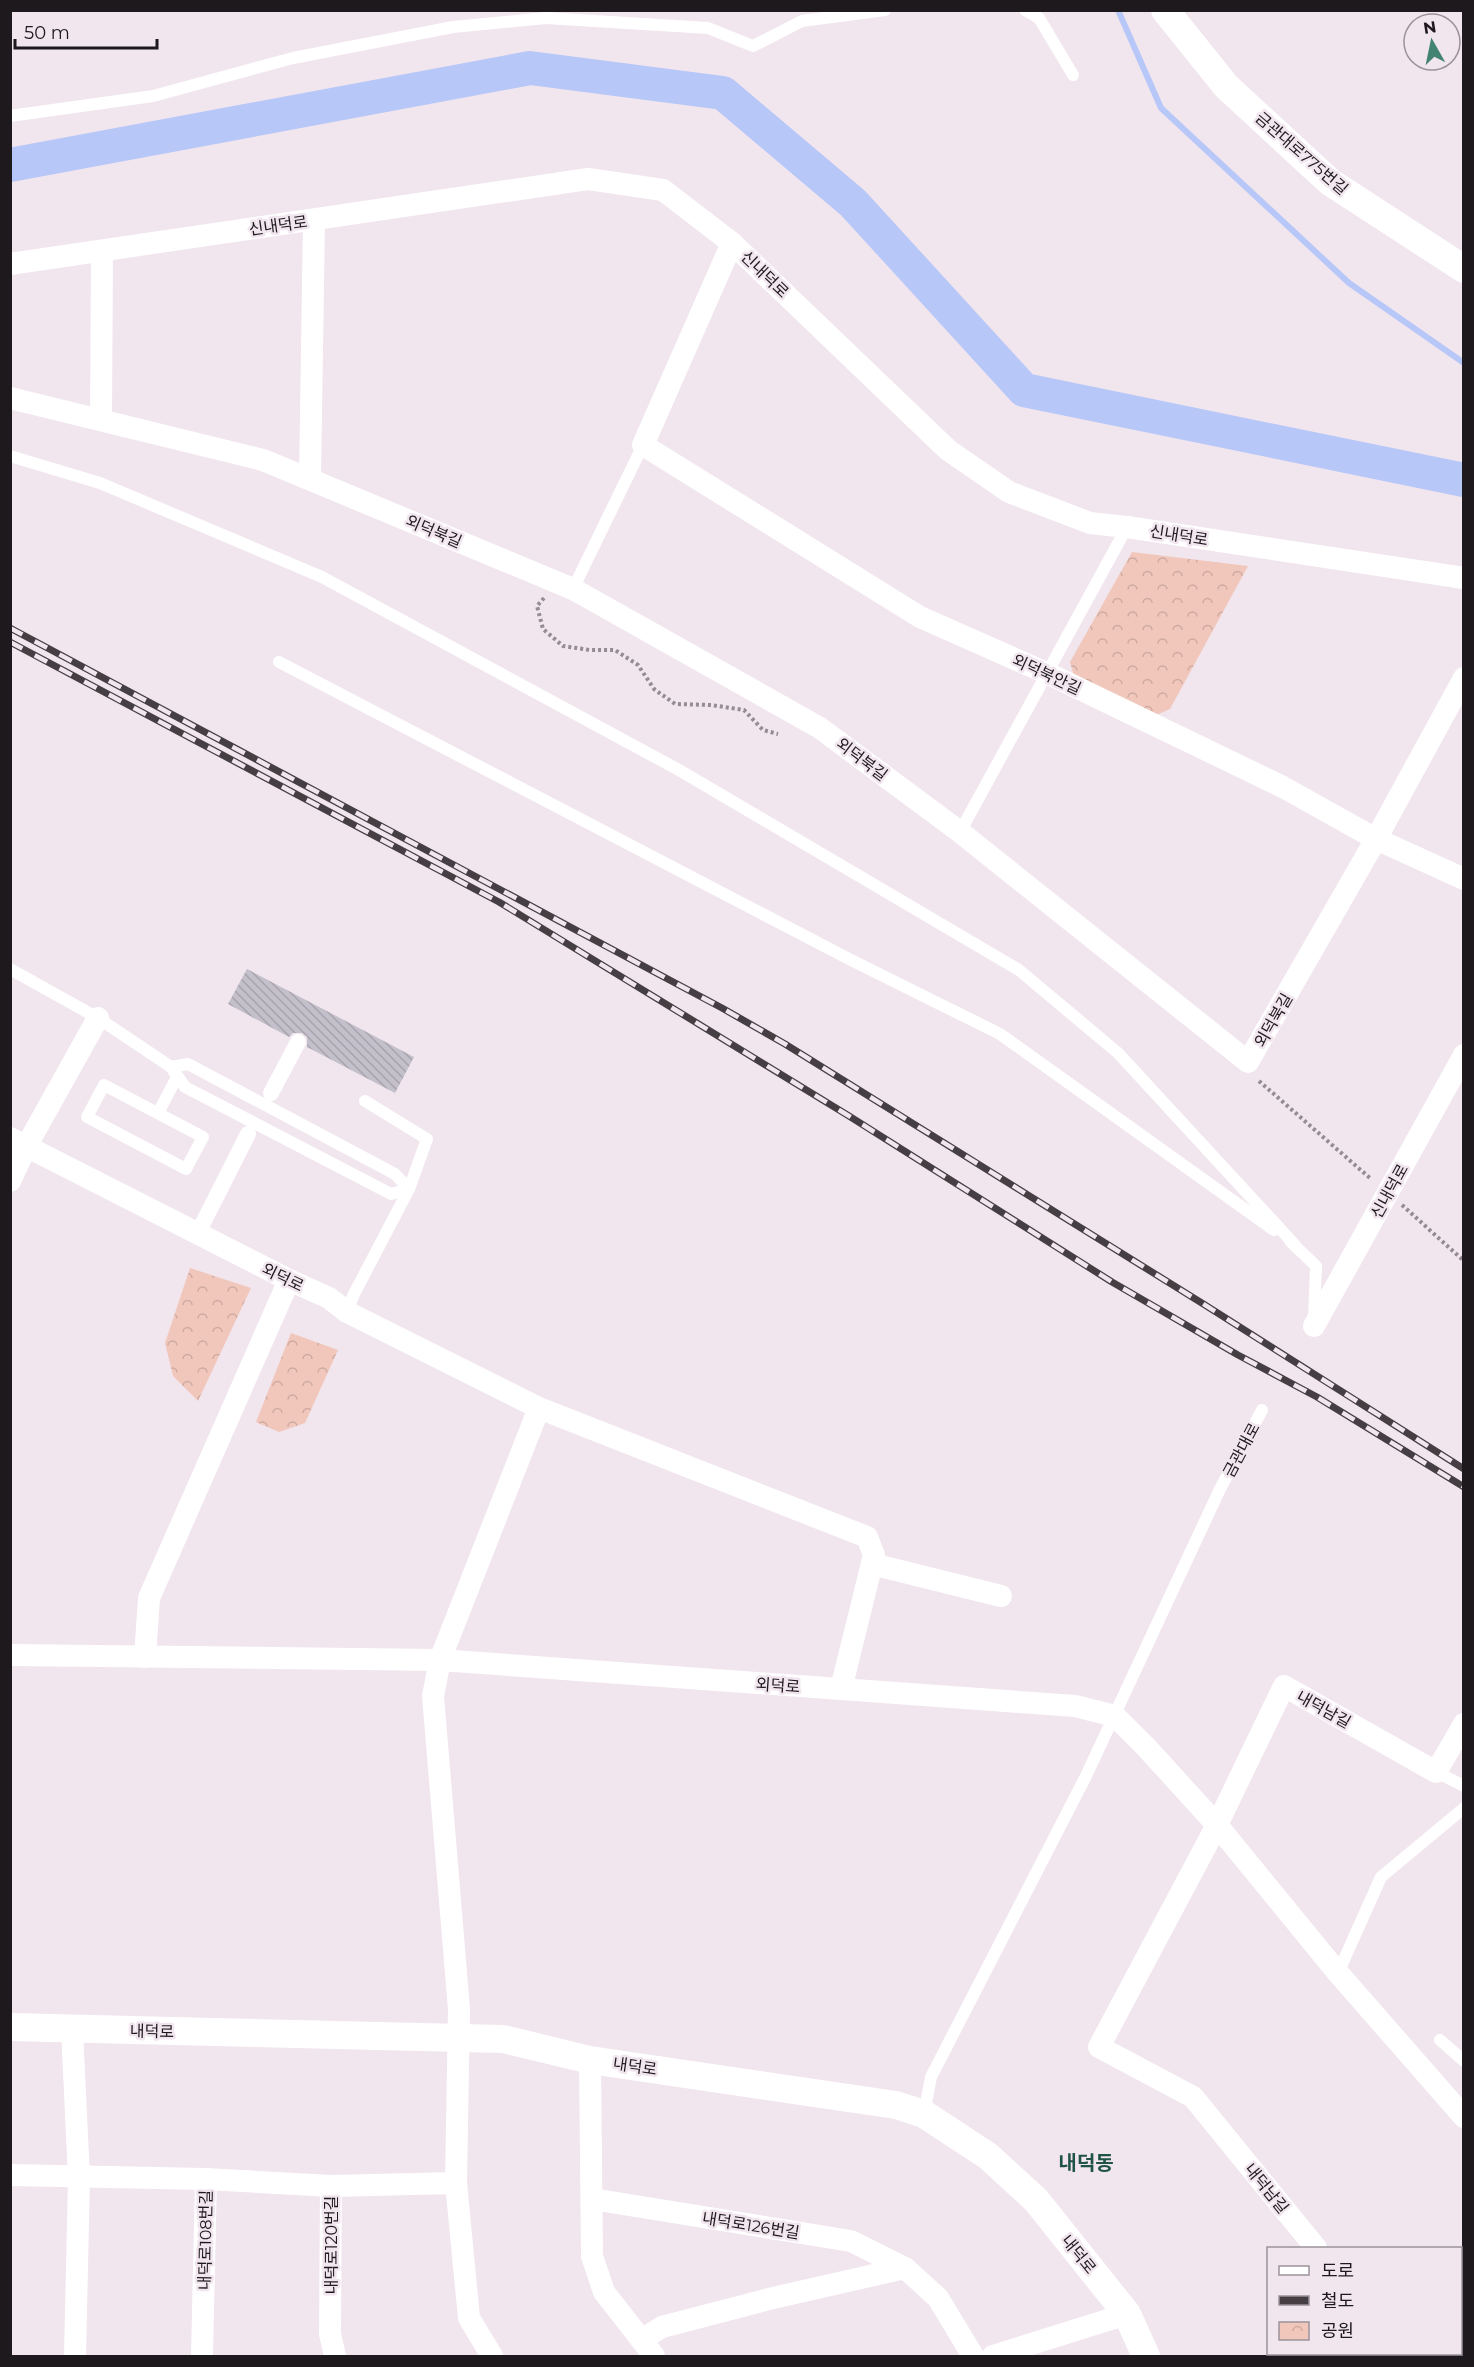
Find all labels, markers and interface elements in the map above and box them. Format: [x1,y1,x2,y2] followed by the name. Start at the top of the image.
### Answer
[15,12,158,50] scale bar
[1402,12,1462,72] north arrow
[1422,17,1438,38] text: N
[24,22,70,44] text: 50 m
[1252,108,1352,199] street label: 금관대로775번길
[248,212,309,239] street label: 신내덕로
[737,247,793,302] street label: 신내덕로
[403,511,465,552] street label: 외덕북길
[1148,522,1210,550] street label: 신내덕로
[1009,650,1084,699] street label: 외덕북안길
[832,734,891,785] street label: 외덕북길
[1250,990,1296,1051] street label: 외덕북길
[1367,1161,1412,1222] street label: 신내덕로
[259,1259,307,1296] street label: 외덕로
[1219,1420,1264,1481] street label: 금관대로
[755,1674,801,1697] street label: 외덕로
[1293,1687,1354,1732] street label: 내덕남길
[130,2022,175,2041] street label: 내덕로
[612,2054,658,2079] street label: 내덕로
[1058,2151,1114,2175] district label: 내덕동
[1241,2159,1293,2217] street label: 내덕남길
[195,2190,216,2290] street label: 내덕로108번길
[322,2195,341,2295] street label: 내덕로120번길
[701,2208,801,2243] street label: 내덕로126번길
[1057,2231,1100,2278] street label: 내덕로
[1267,2247,1462,2355] legend
[1321,2260,1354,2282] text: 도로
[1321,2290,1354,2312] text: 철도
[1321,2320,1354,2342] text: 공원

